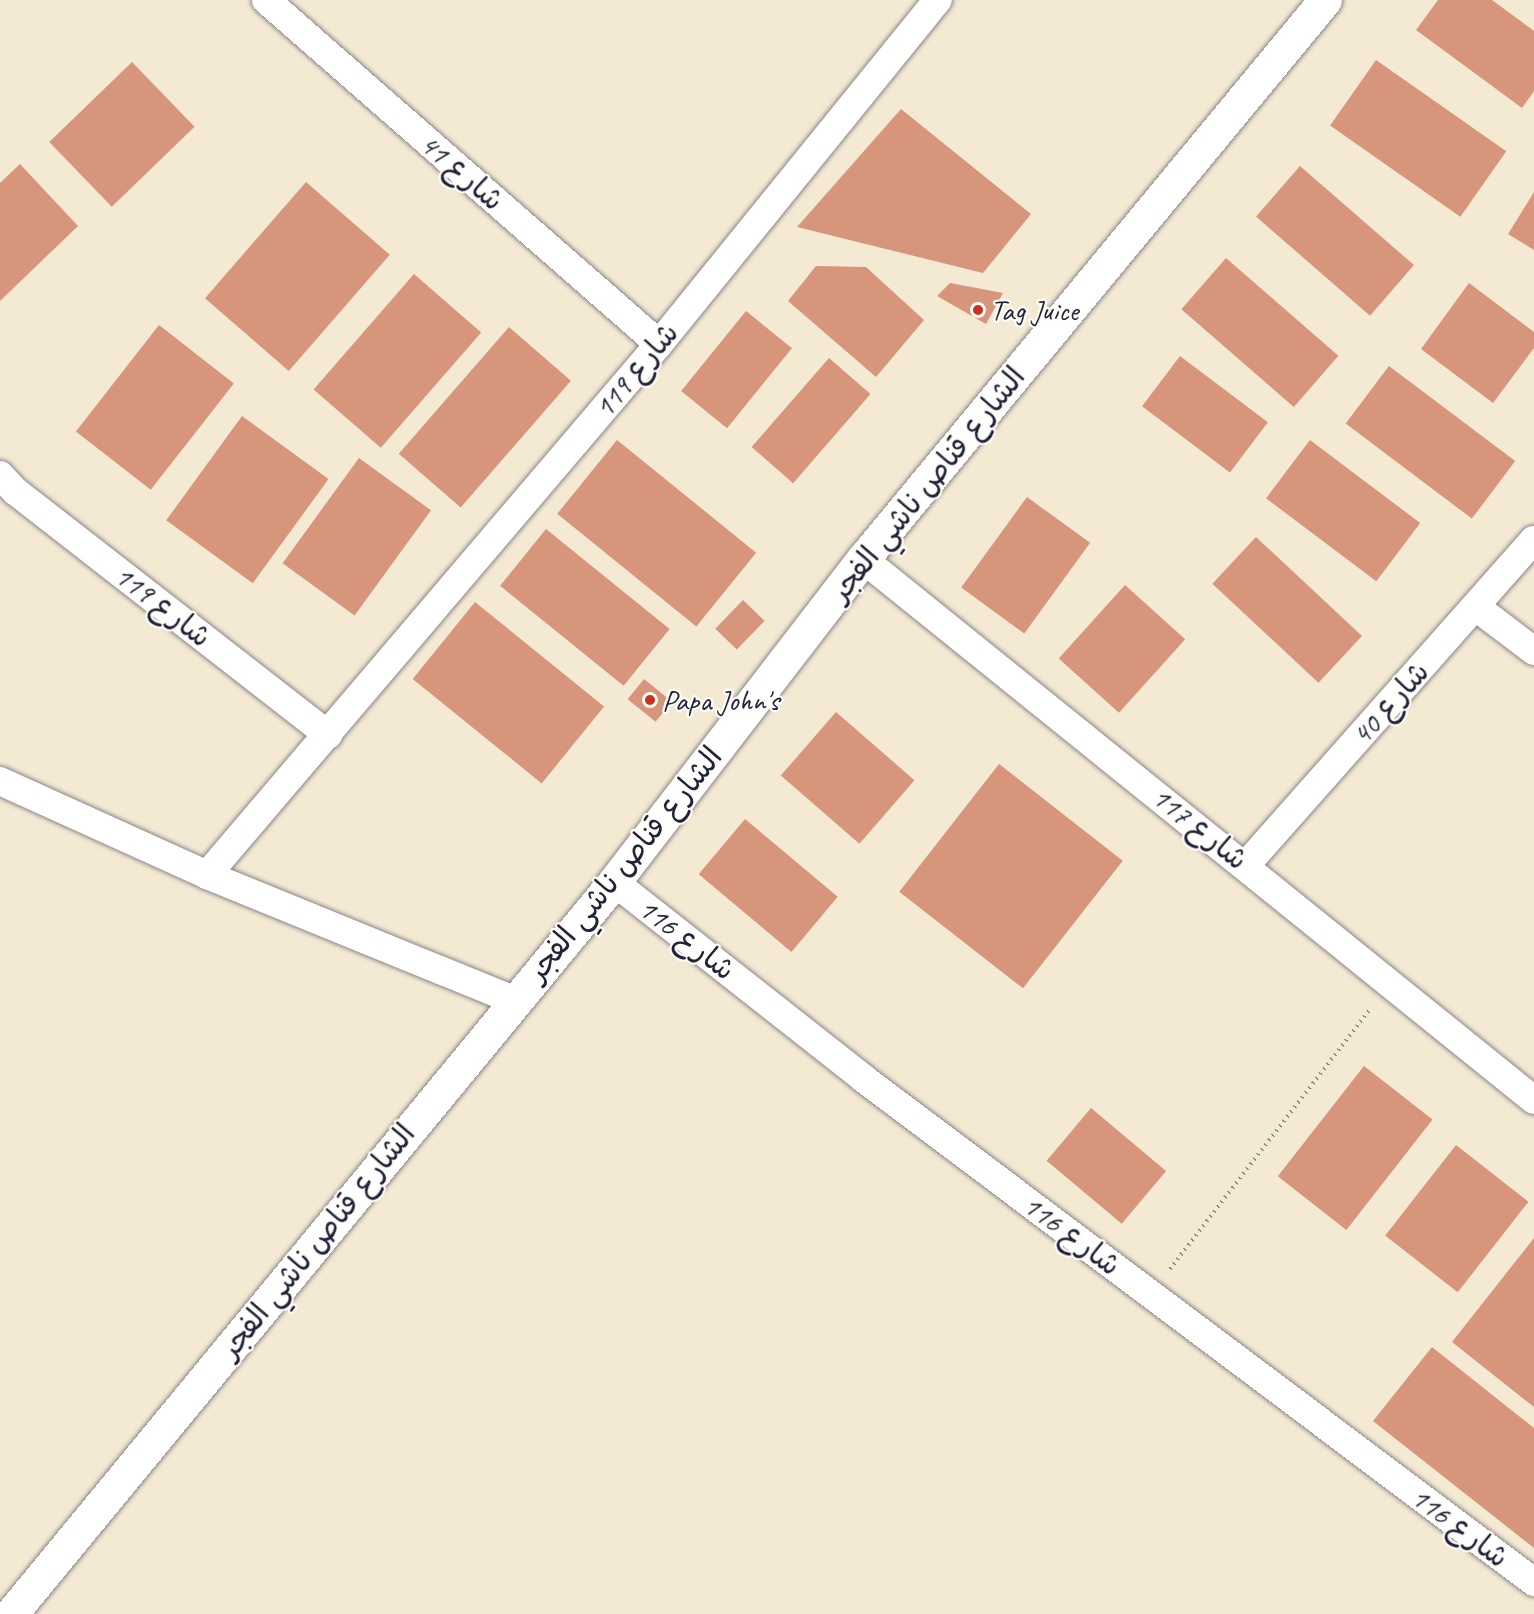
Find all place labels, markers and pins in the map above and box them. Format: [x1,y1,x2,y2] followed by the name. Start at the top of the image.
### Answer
[990,292,1078,328] place label: Tag Juice
[971,303,985,317] marker: Tag Juice
[662,682,779,718] place label: Papa John's
[643,693,657,707] marker: Papa John's

